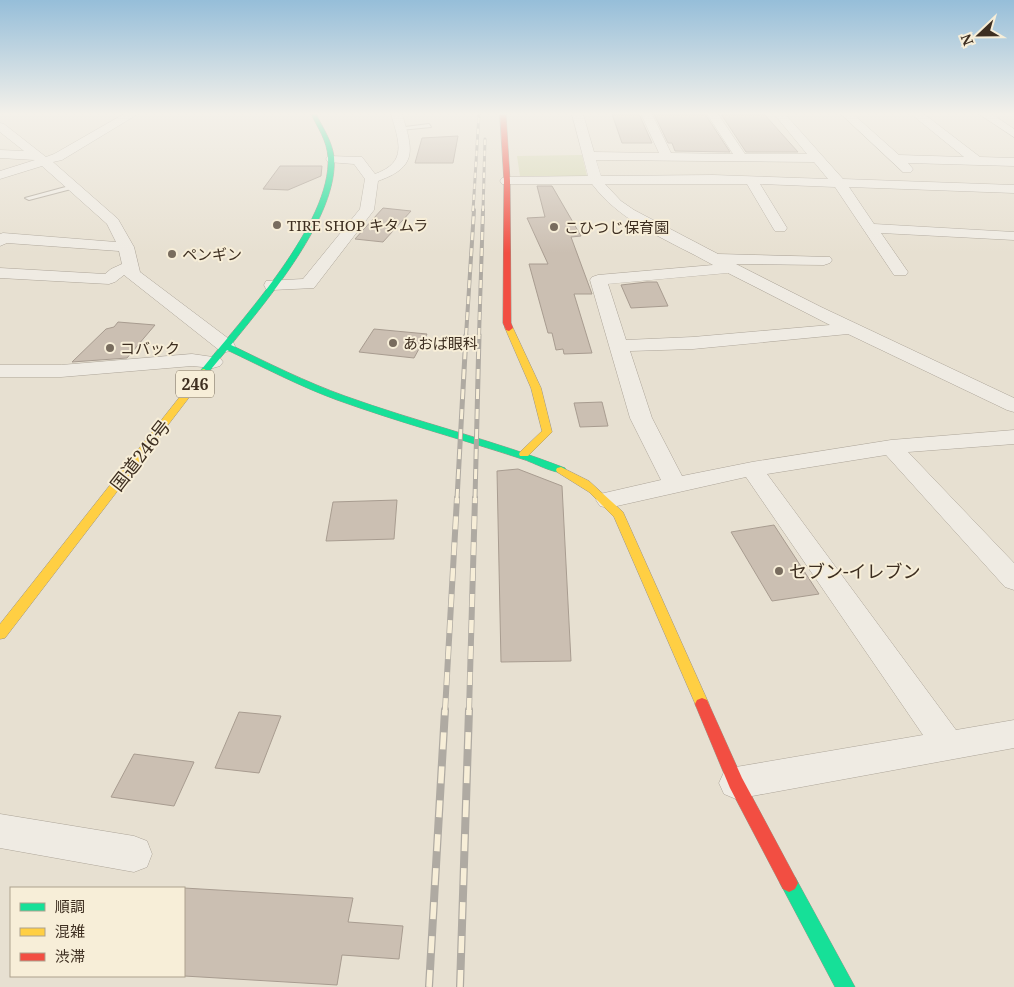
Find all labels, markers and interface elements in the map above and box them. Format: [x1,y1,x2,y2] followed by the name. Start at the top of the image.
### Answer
[954,10,1004,60] north arrow
[956,31,977,49] text: N
[287,215,428,235] place label: TIRE SHOP キタムラ
[564,217,669,237] place label: こひつじ保育園
[271,219,283,231] marker: TIRE SHOP キタムラ
[548,221,560,233] marker: こひつじ保育園
[182,244,242,264] place label: ペンギン
[166,248,178,260] marker: ペンギン
[403,333,478,353] place label: あおば眼科
[387,337,399,349] marker: あおば眼科
[120,338,180,358] place label: コバック
[104,342,116,354] marker: コバック
[176,370,214,398] road number: 246
[105,414,175,496] street label: 国道246号
[789,559,921,583] place label: セブン-イレブン
[773,565,785,577] marker: セブン-イレブン
[10,887,185,977] legend
[55,896,85,916] text: 順調
[55,921,85,941] text: 混雑
[55,946,85,966] text: 渋滞

